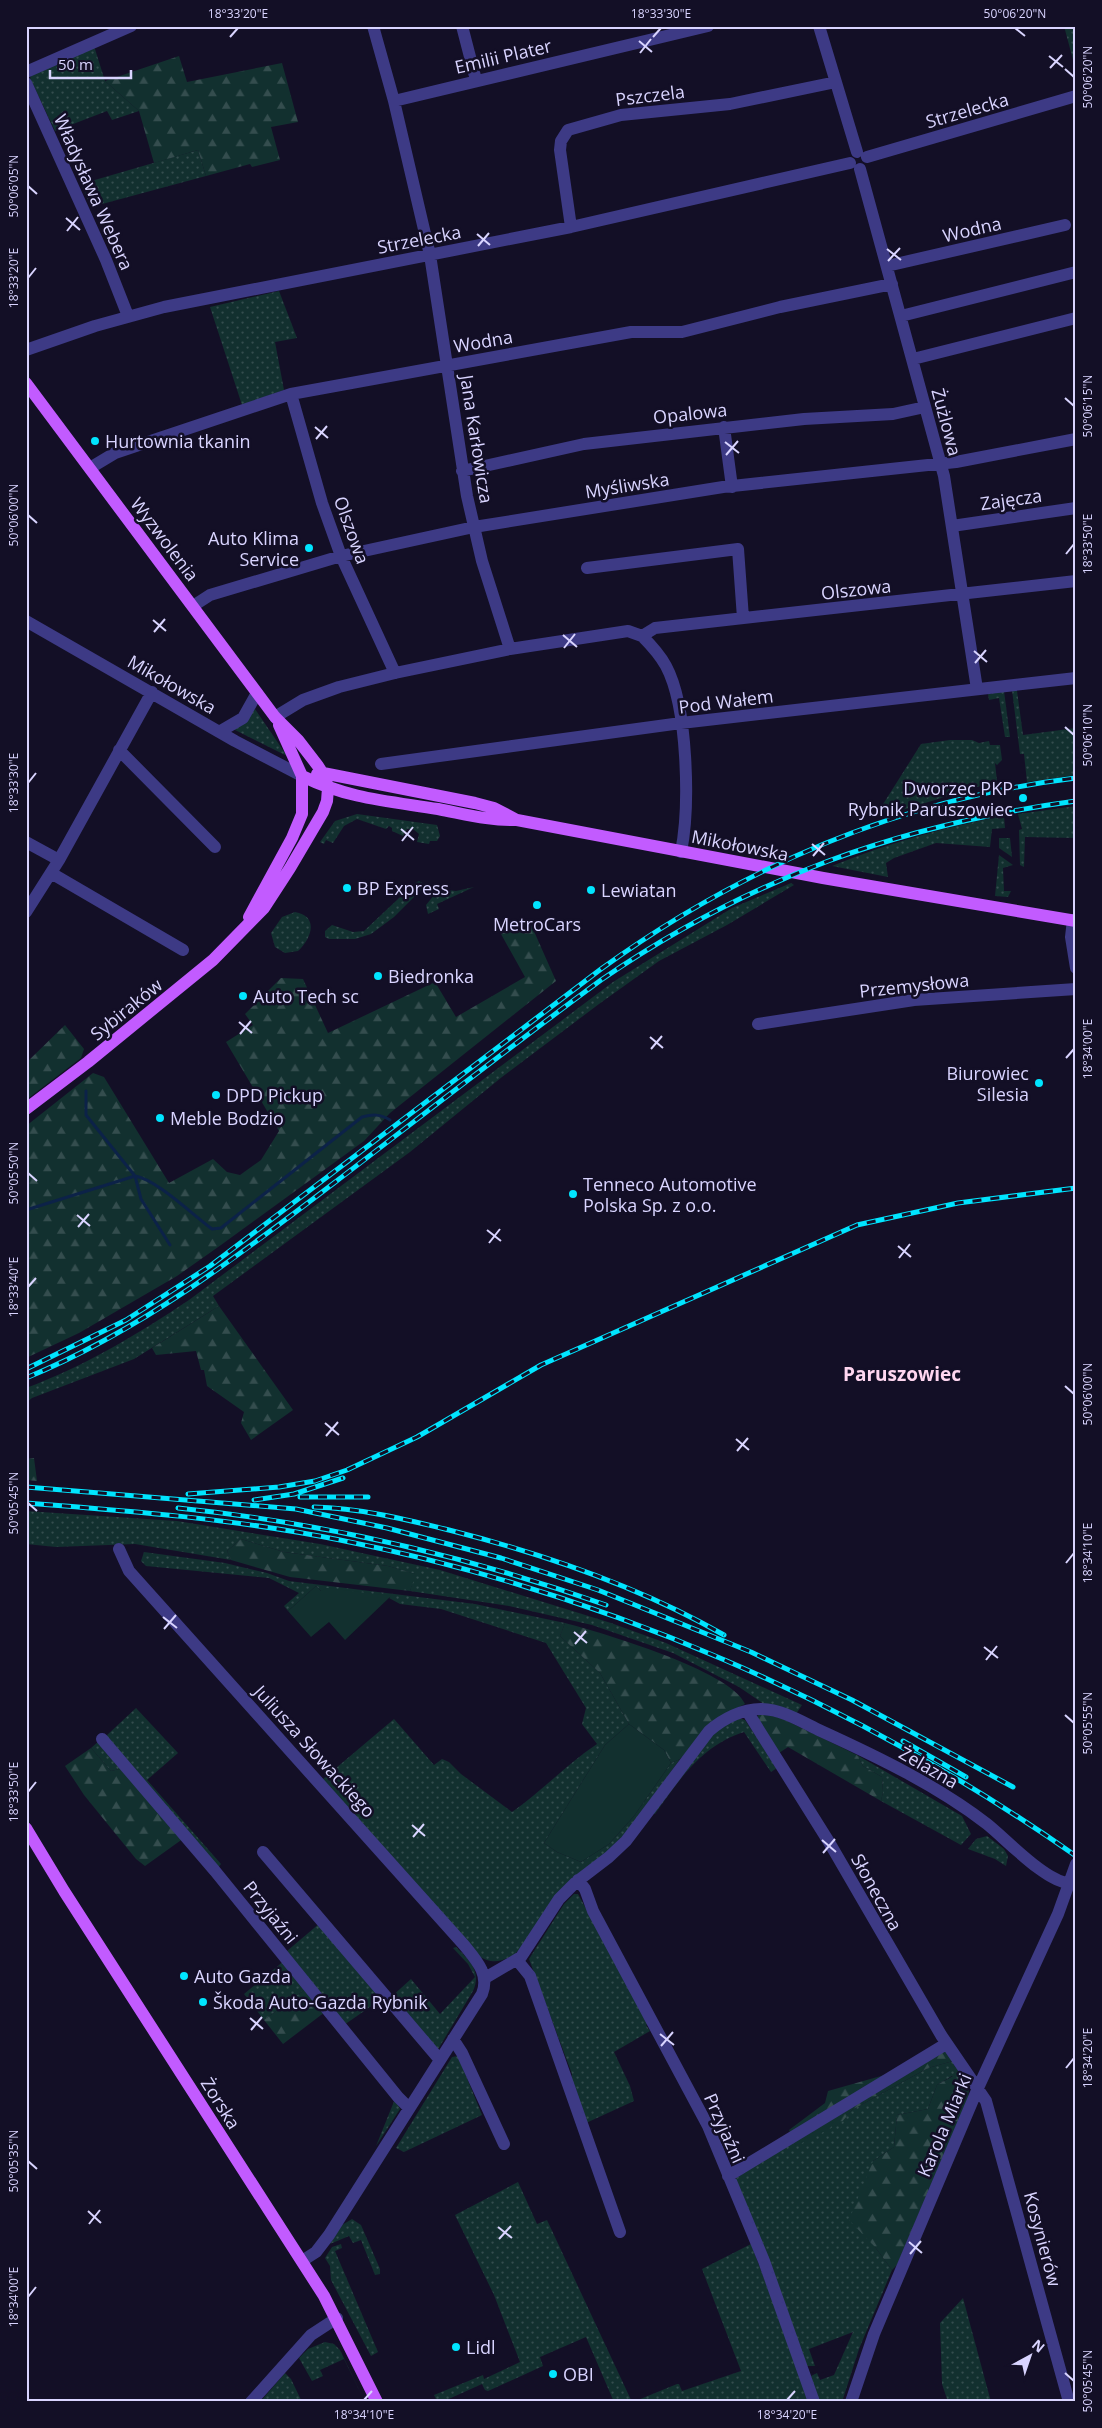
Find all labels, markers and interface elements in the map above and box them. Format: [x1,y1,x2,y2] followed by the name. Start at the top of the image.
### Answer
[208,5,268,22] text: 18°33'20"E
[631,5,691,22] text: 18°33'30"E
[984,5,1046,22] text: 50°06'20"N
[452,33,554,79] street label: Emilii Plater
[1079,46,1096,108] text: 50°06'20"N
[50,48,131,80] scale bar
[58,54,93,74] text: 50 m
[614,79,686,111] street label: Pszczela
[923,87,1011,133] street label: Strzelecka
[49,110,139,274] street label: Władysława Webera
[5,155,22,217] text: 50°06'05"N
[940,211,1004,247] street label: Wodna
[375,219,463,259] street label: Strzelecka
[5,248,22,308] text: 18°33'20"E
[452,324,514,358] street label: Wodna
[455,371,499,505] street label: Jana Karłowicza
[1079,375,1096,437] text: 50°06'15"N
[926,386,968,458] street label: Żużlowa
[652,397,728,429] street label: Opalowa
[105,429,251,453] place label: Hurtownia tkanin
[89,435,101,447] marker: Hurtownia tkanin
[583,467,671,503] street label: Myśliwska
[979,483,1043,515] street label: Zajęcza
[5,484,22,546] text: 50°06'00"N
[126,492,204,586] street label: Wyzwolenia
[329,493,375,567] street label: Olszowa
[1079,514,1096,574] text: 18°33'50"E
[208,526,299,571] place label: Auto Klima Service
[303,542,315,554] marker: Auto Klima Service
[820,573,892,605] street label: Olszowa
[123,649,221,719] street label: Mikołowska
[677,683,775,719] street label: Pod Wałem
[1079,704,1096,766] text: 50°06'10"N
[5,753,22,813] text: 18°33'30"E
[848,776,1013,821] place label: Dworzec PKP Rybnik Paruszowiec
[1017,792,1029,804] marker: Dworzec PKP Rybnik Paruszowiec
[689,824,791,866] street label: Mikołowska
[357,876,449,900] place label: BP Express
[601,878,676,902] place label: Lewiatan
[341,882,353,894] marker: BP Express
[585,884,597,896] marker: Lewiatan
[531,899,543,911] marker: MetroCars
[493,912,581,936] place label: MetroCars
[388,964,474,988] place label: Biedronka
[858,967,970,1003] street label: Przemysłowa
[372,970,384,982] marker: Biedronka
[85,973,167,1045] street label: Sybiraków
[253,984,359,1008] place label: Auto Tech sc
[237,990,249,1002] marker: Auto Tech sc
[1079,1019,1096,1079] text: 18°34'00"E
[946,1061,1029,1106] place label: Biurowiec Silesia
[1033,1077,1045,1089] marker: Biurowiec Silesia
[226,1083,323,1107] place label: DPD Pickup
[210,1089,222,1101] marker: DPD Pickup
[170,1106,284,1130] place label: Meble Bodzio
[154,1112,166,1124] marker: Meble Bodzio
[5,1142,22,1204] text: 50°05'50"N
[583,1172,757,1217] place label: Tenneco Automotive Polska Sp. z o.o.
[567,1188,579,1200] marker: Tenneco Automotive Polska Sp. z o.o.
[5,1257,22,1317] text: 18°33'40"E
[843,1361,961,1387] district label: Paruszowiec
[1079,1363,1096,1425] text: 50°06'00"N
[5,1472,22,1534] text: 50°05'45"N
[1079,1523,1096,1583] text: 18°34'10"E
[248,1678,381,1822] street label: Juliusza Słowackiego
[1079,1692,1096,1754] text: 50°05'55"N
[895,1740,963,1794] street label: Żelazna
[5,1762,22,1822] text: 18°33'50"E
[846,1849,908,1935] street label: Słoneczna
[238,1876,304,1948] street label: Przyjaźni
[194,1964,291,1988] place label: Auto Gazda
[178,1970,190,1982] marker: Auto Gazda
[213,1990,428,2014] place label: Škoda Auto-Gazda Rybnik
[197,1996,209,2008] marker: Škoda Auto-Gazda Rybnik
[1079,2028,1096,2088] text: 18°34'20"E
[911,2069,977,2181] street label: Karola Miarki
[196,2073,246,2133] street label: Żorska
[699,2089,751,2167] street label: Przyjaźni
[5,2130,22,2192] text: 50°05'35"N
[1019,2189,1067,2289] street label: Kosynierów
[5,2267,22,2327] text: 18°34'00"E
[1004,2330,1054,2380] north arrow
[466,2335,496,2359] place label: Lidl
[1028,2335,1049,2357] text: N
[450,2341,462,2353] marker: Lidl
[1079,2350,1096,2412] text: 50°05'45"N
[563,2362,594,2386] place label: OBI
[547,2368,559,2380] marker: OBI
[334,2406,394,2423] text: 18°34'10"E
[757,2406,817,2423] text: 18°34'20"E

